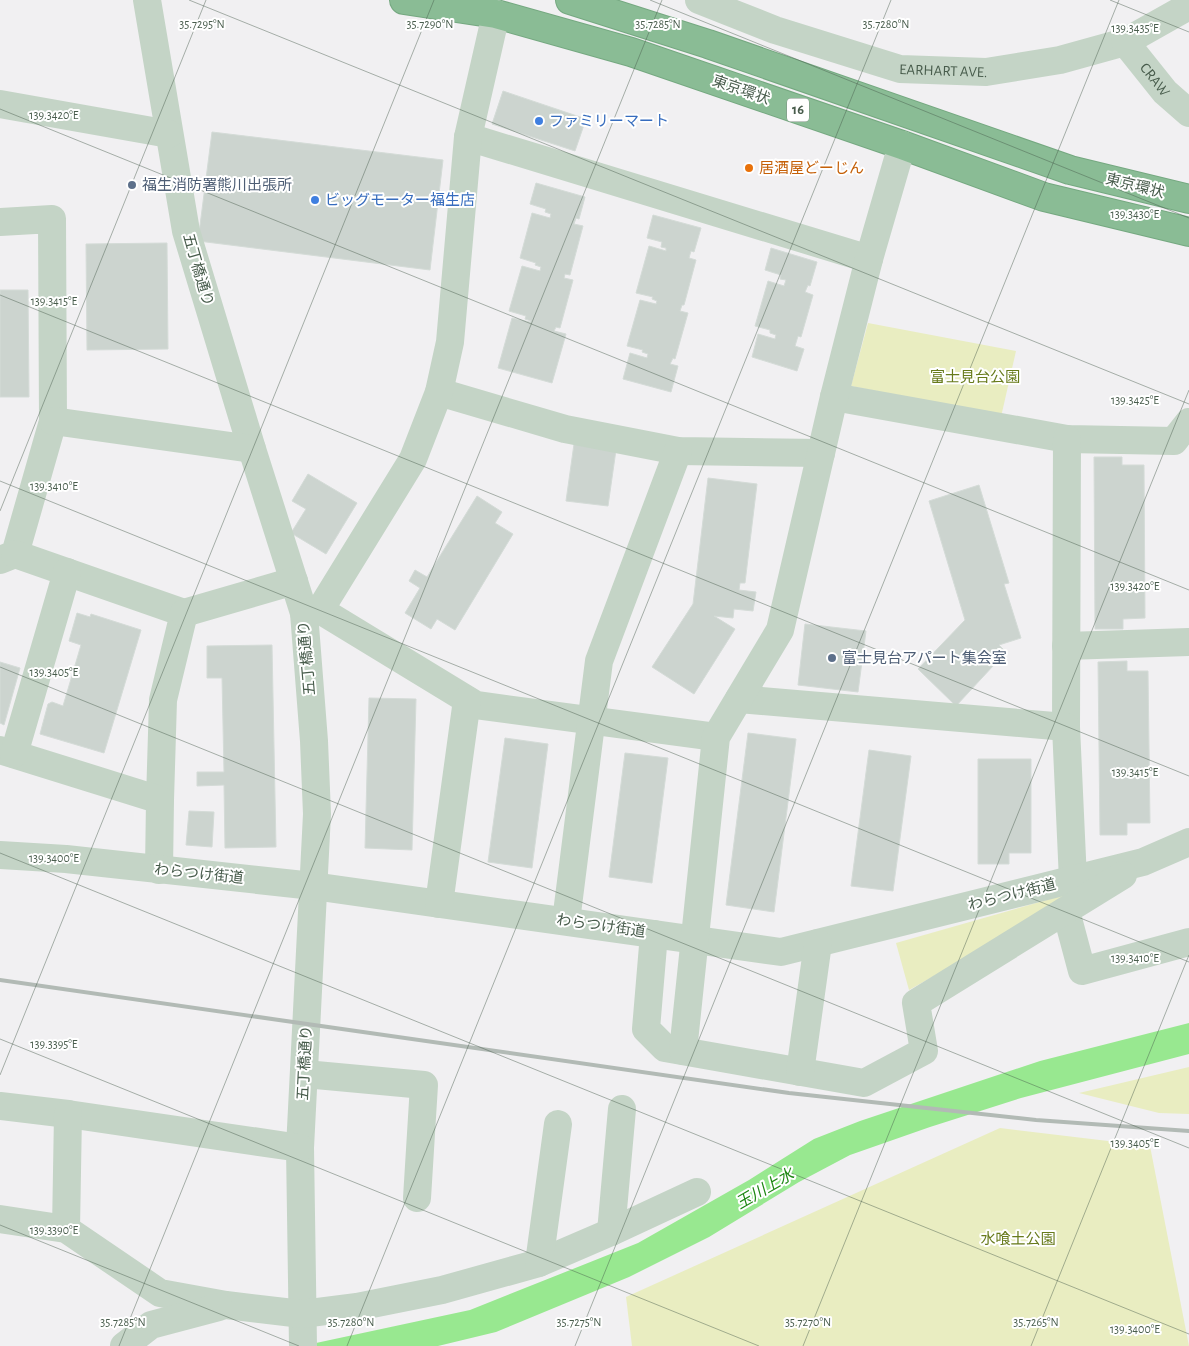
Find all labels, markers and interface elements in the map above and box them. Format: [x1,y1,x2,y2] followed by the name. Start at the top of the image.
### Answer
[179,18,225,30] text: 35.7295°N
[407,18,453,30] text: 35.7290°N
[635,18,681,30] text: 35.7285°N
[863,18,909,30] text: 35.7280°N
[1111,22,1159,34] text: 139.3435°E
[1137,60,1173,99] street label: CRAW
[899,61,988,80] street label: EARHART AVE.
[710,71,772,107] street label: 東京環状
[787,98,809,122] road number: 16
[29,109,79,121] text: 139.3420°E
[549,114,669,129] place label: ファミリーマート
[533,115,545,127] marker: ファミリーマート
[759,160,864,176] place label: 居酒屋どーじん
[743,162,755,174] marker: 居酒屋どーじん
[1104,170,1166,201] street label: 東京環状
[142,177,292,193] place label: 福生消防署熊川出張所
[126,179,138,191] marker: 福生消防署熊川出張所
[325,192,475,208] place label: ビッグモーター福生店
[309,194,321,206] marker: ビッグモーター福生店
[1111,208,1160,220] text: 139.3430°E
[180,232,217,308] street label: 五丁橋通り
[31,295,78,307] text: 139.3415°E
[930,369,1020,385] park label: 富士見台公園
[1111,394,1159,406] text: 139.3425°E
[30,480,78,492] text: 139.3410°E
[1110,580,1160,592] text: 139.3420°E
[295,620,318,696] street label: 五丁橋通り
[842,650,1007,666] place label: 富士見台アパート集会室
[826,652,838,664] marker: 富士見台アパート集会室
[30,666,79,678] text: 139.3405°E
[1112,766,1159,778] text: 139.3415°E
[29,852,79,864] text: 139.3400°E
[153,861,245,886] street label: わらつけ街道
[966,876,1057,913] street label: わらつけ街道
[555,911,647,940] street label: わらつけ街道
[1111,952,1159,964] text: 139.3410°E
[295,1025,314,1101] street label: 五丁橋通り
[30,1038,78,1050] text: 139.3395°E
[1111,1137,1160,1149] text: 139.3405°E
[733,1164,798,1212] water label: 玉川上水
[30,1224,79,1236] text: 139.3390°E
[980,1231,1056,1247] park label: 水喰土公園
[100,1316,146,1328] text: 35.7285°N
[328,1316,374,1328] text: 35.7280°N
[557,1316,601,1328] text: 35.7275°N
[785,1316,831,1328] text: 35.7270°N
[1013,1316,1059,1328] text: 35.7265°N
[1110,1323,1160,1335] text: 139.3400°E

